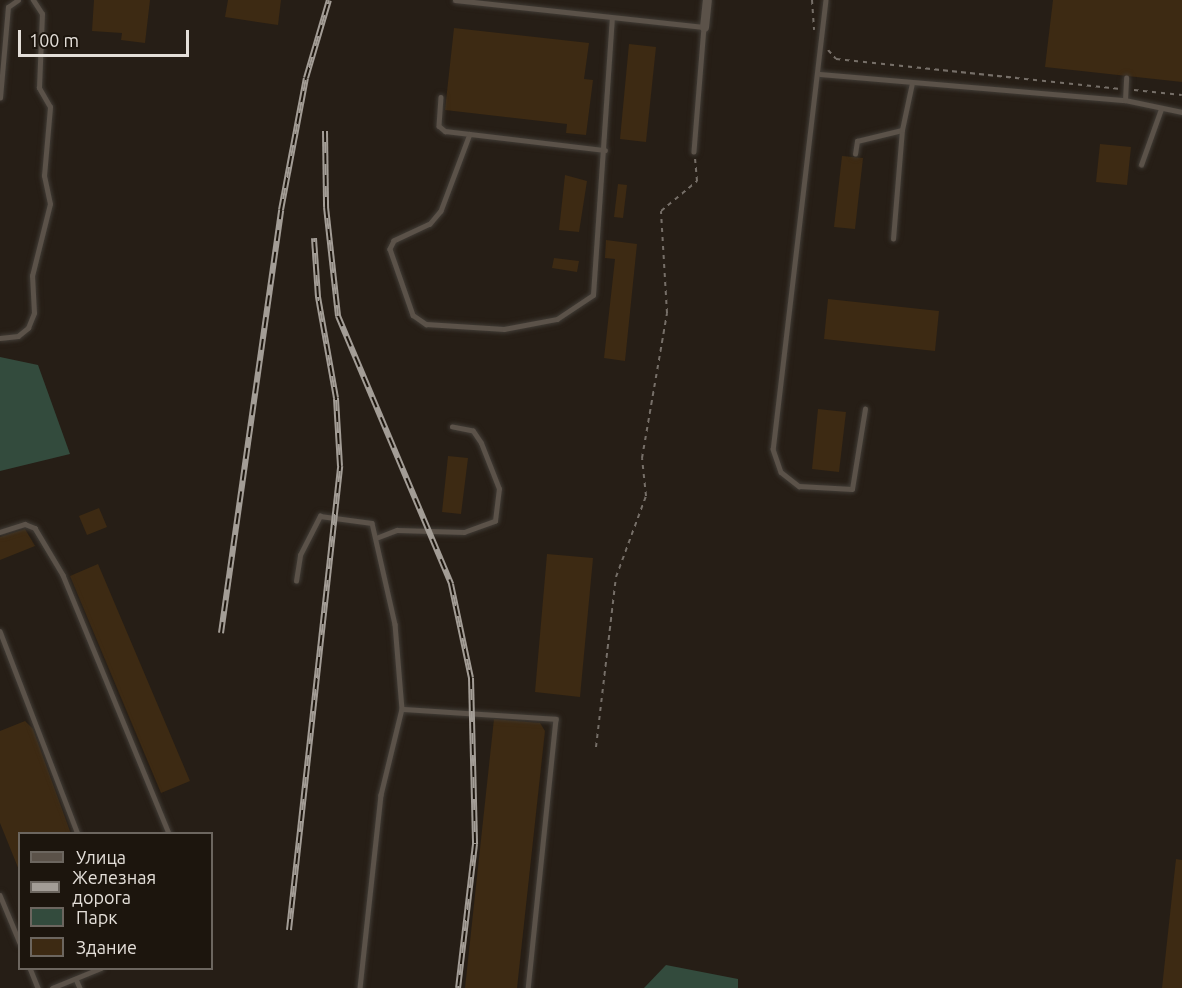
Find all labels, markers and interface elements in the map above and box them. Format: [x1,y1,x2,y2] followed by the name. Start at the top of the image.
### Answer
[21,18,192,56] scale bar
[29,30,79,50] text: 100 m
[18,832,213,970] legend
[76,847,126,867] text: Улица
[72,867,156,907] text: Железная дорога
[76,907,117,927] text: Парк
[76,937,137,957] text: Здание

